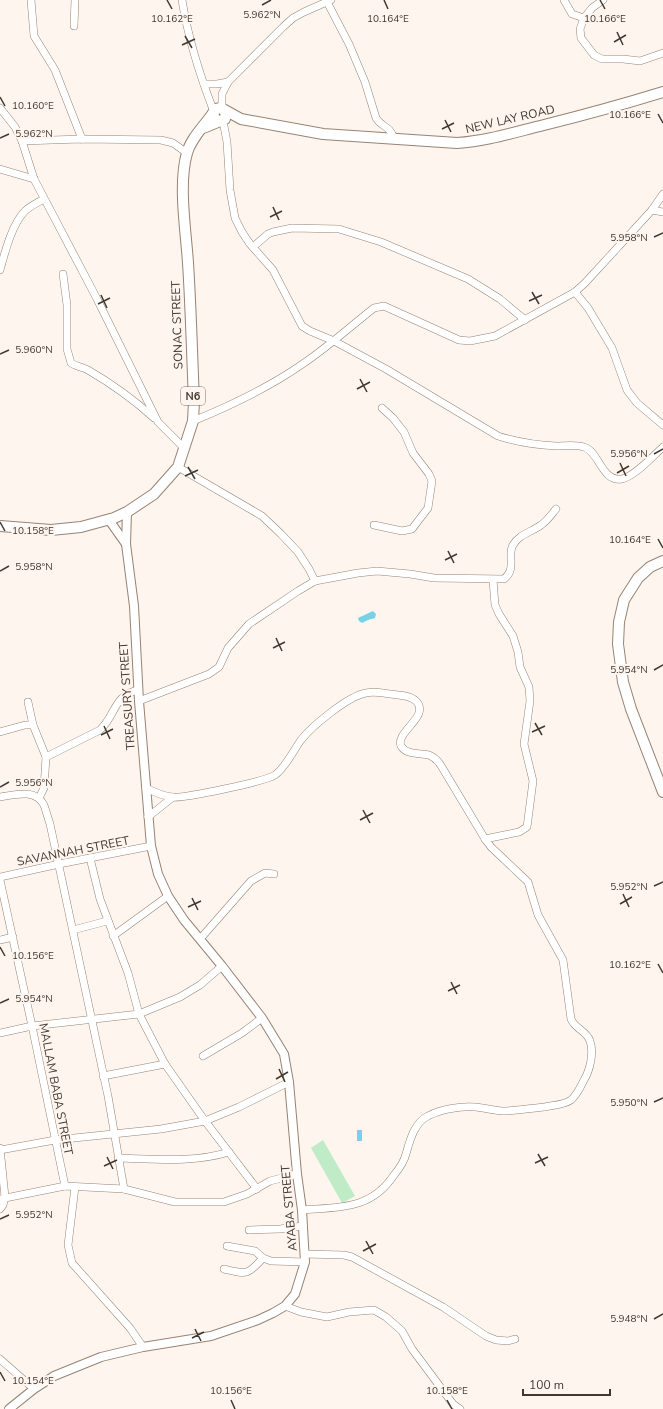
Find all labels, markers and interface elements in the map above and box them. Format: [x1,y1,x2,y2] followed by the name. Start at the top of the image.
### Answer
[243,8,281,22] text: 5.962°N
[151,12,193,26] text: 10.162°E
[367,12,409,26] text: 10.164°E
[584,12,626,26] text: 10.166°E
[12,99,54,113] text: 10.160°E
[464,101,556,137] street label: NEW LAY ROAD
[609,108,651,122] text: 10.166°E
[15,127,53,141] text: 5.962°N
[610,231,648,245] text: 5.958°N
[167,280,187,370] street label: SONAC STREET
[15,343,53,357] text: 5.960°N
[181,387,205,405] road number: N6
[610,447,648,461] text: 5.956°N
[12,524,54,538] text: 10.158°E
[609,533,651,547] text: 10.164°E
[15,560,53,574] text: 5.958°N
[115,641,139,751] street label: TREASURY STREET
[610,663,648,677] text: 5.954°N
[15,776,53,790] text: 5.956°N
[15,832,131,870] street label: SAVANNAH STREET
[610,880,648,894] text: 5.952°N
[12,949,54,963] text: 10.156°E
[609,958,651,972] text: 10.162°E
[15,992,53,1006] text: 5.954°N
[35,1022,77,1157] street label: MALLAM BABA STREET
[610,1096,648,1110] text: 5.950°N
[277,1163,301,1252] street label: AYABA STREET
[15,1208,53,1222] text: 5.952°N
[610,1312,648,1326] text: 5.948°N
[523,1371,610,1397] scale bar
[12,1374,54,1388] text: 10.154°E
[529,1377,564,1393] text: 100 m
[210,1384,252,1398] text: 10.156°E
[426,1384,468,1398] text: 10.158°E

